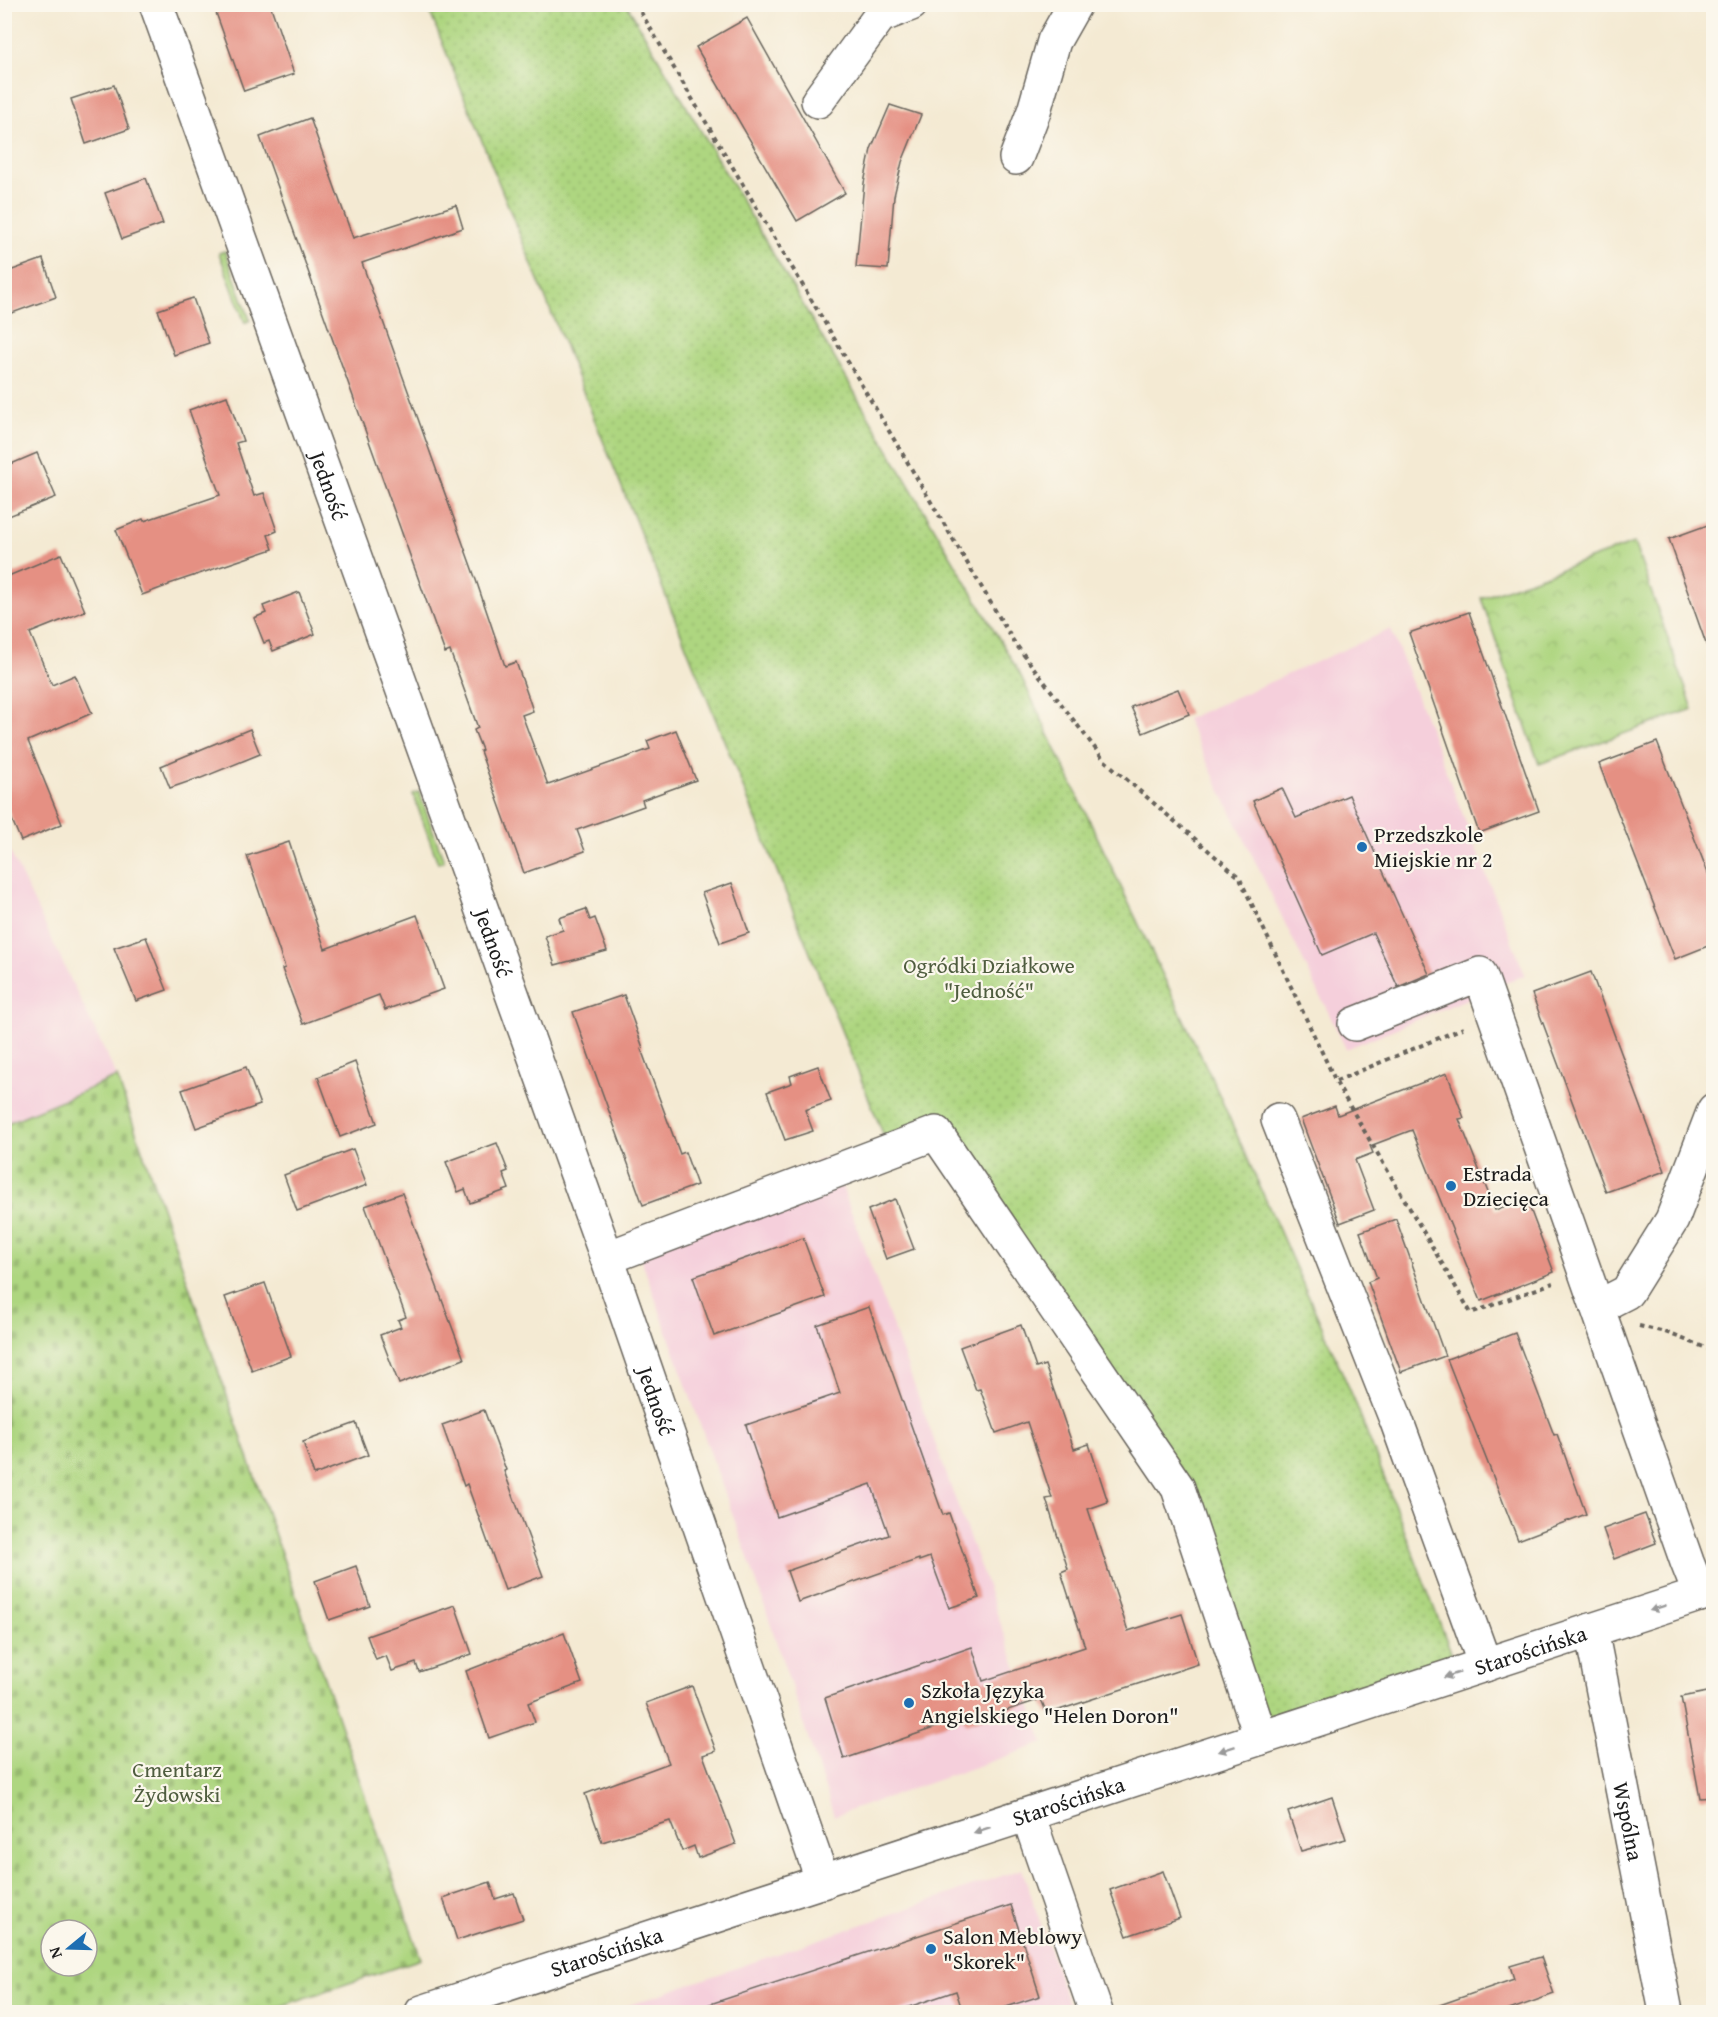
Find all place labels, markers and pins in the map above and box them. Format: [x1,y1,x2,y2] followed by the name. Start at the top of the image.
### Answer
[1374,818,1493,875] place label: Przedszkole Miejskie nr 2
[1355,840,1369,854] marker: Przedszkole Miejskie nr 2
[1463,1157,1549,1214] place label: Estrada Dziecięca
[1444,1179,1458,1193] marker: Estrada Dziecięca
[921,1674,1179,1731] place label: Szkoła Języka Angielskiego "Helen Doron"
[902,1696,916,1710] marker: Szkoła Języka Angielskiego "Helen Doron"
[943,1920,1082,1977] place label: Salon Meblowy "Skorek"
[924,1942,938,1956] marker: Salon Meblowy "Skorek"

